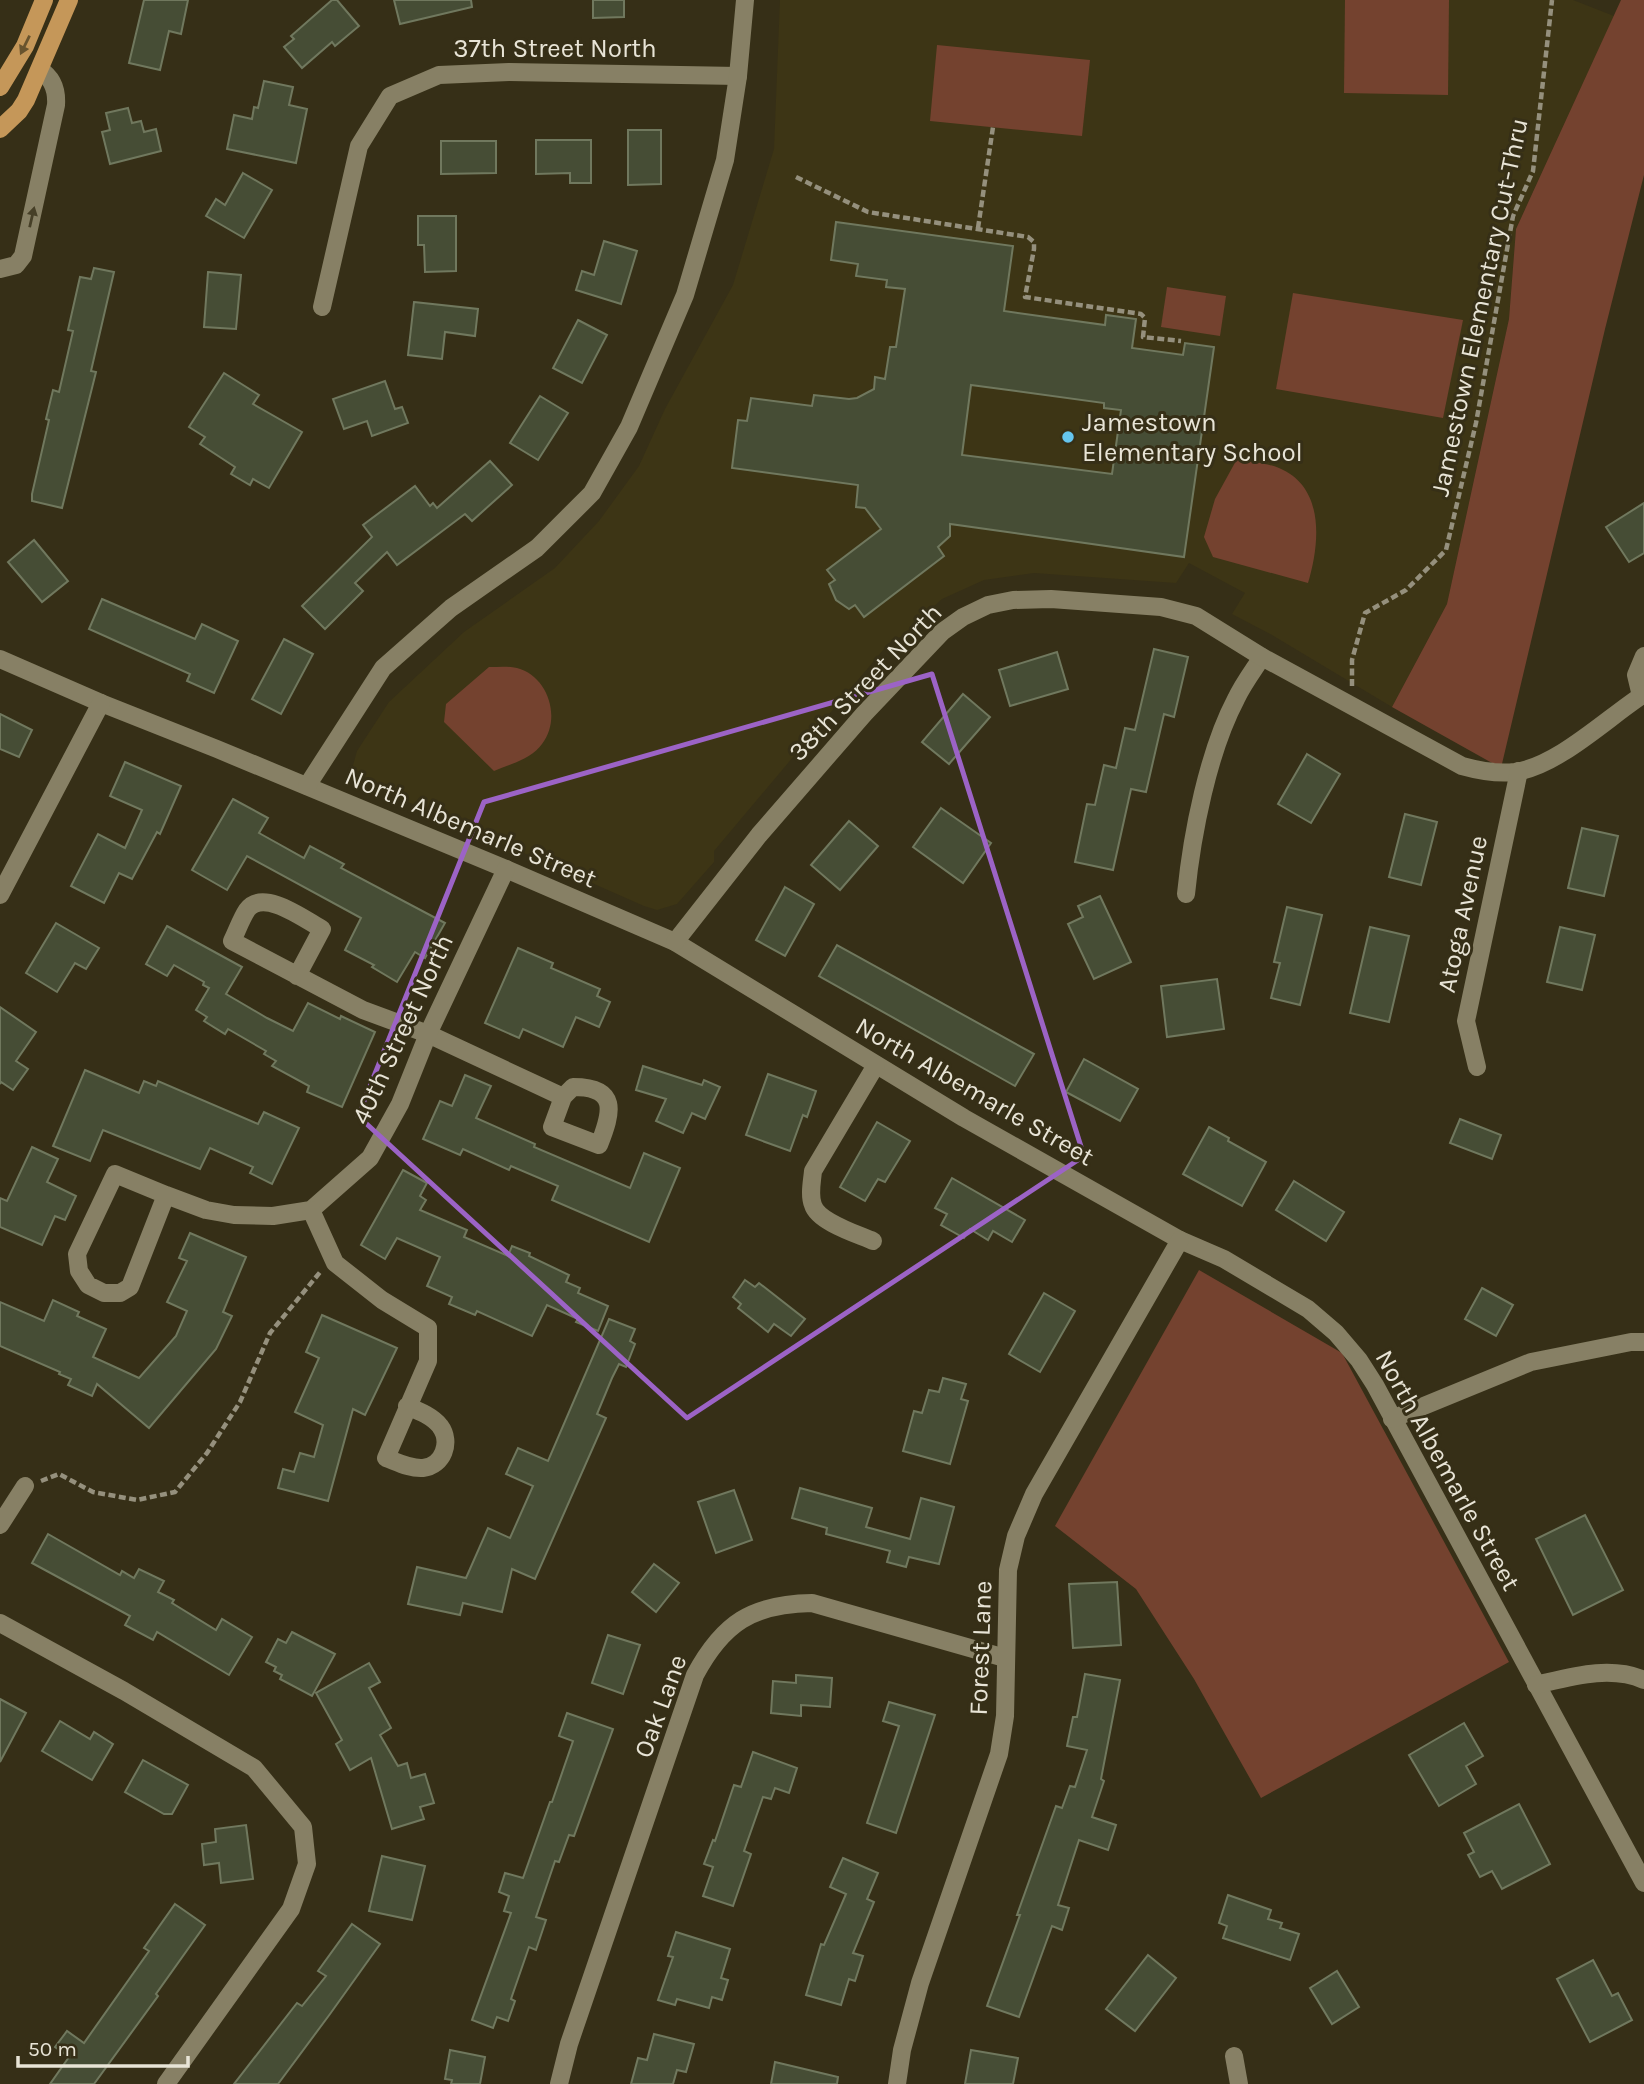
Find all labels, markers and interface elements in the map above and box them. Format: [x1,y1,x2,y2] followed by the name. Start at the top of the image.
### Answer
[453,33,657,64] street label: 37th Street North
[20,35,31,55] one-way arrow
[1424,115,1535,499] street label: Jamestown Elementary Cut-Thru
[27,206,38,228] one-way arrow
[1082,407,1303,468] place label: Jamestown Elementary School
[1060,429,1076,445] marker: Jamestown Elementary School
[782,597,949,768] street label: 38th Street North
[340,760,601,895] street label: North Albemarle Street
[1431,833,1494,995] street label: Atoga Avenue
[345,929,460,1129] street label: 40th Street North
[850,1010,1100,1173] street label: North Albemarle Street
[1369,1345,1527,1596] street label: North Albemarle Street
[963,1580,998,1716] street label: Forest Lane
[628,1650,693,1762] street label: Oak Lane
[18,2024,187,2068] scale bar
[28,2037,77,2061] text: 50 m

